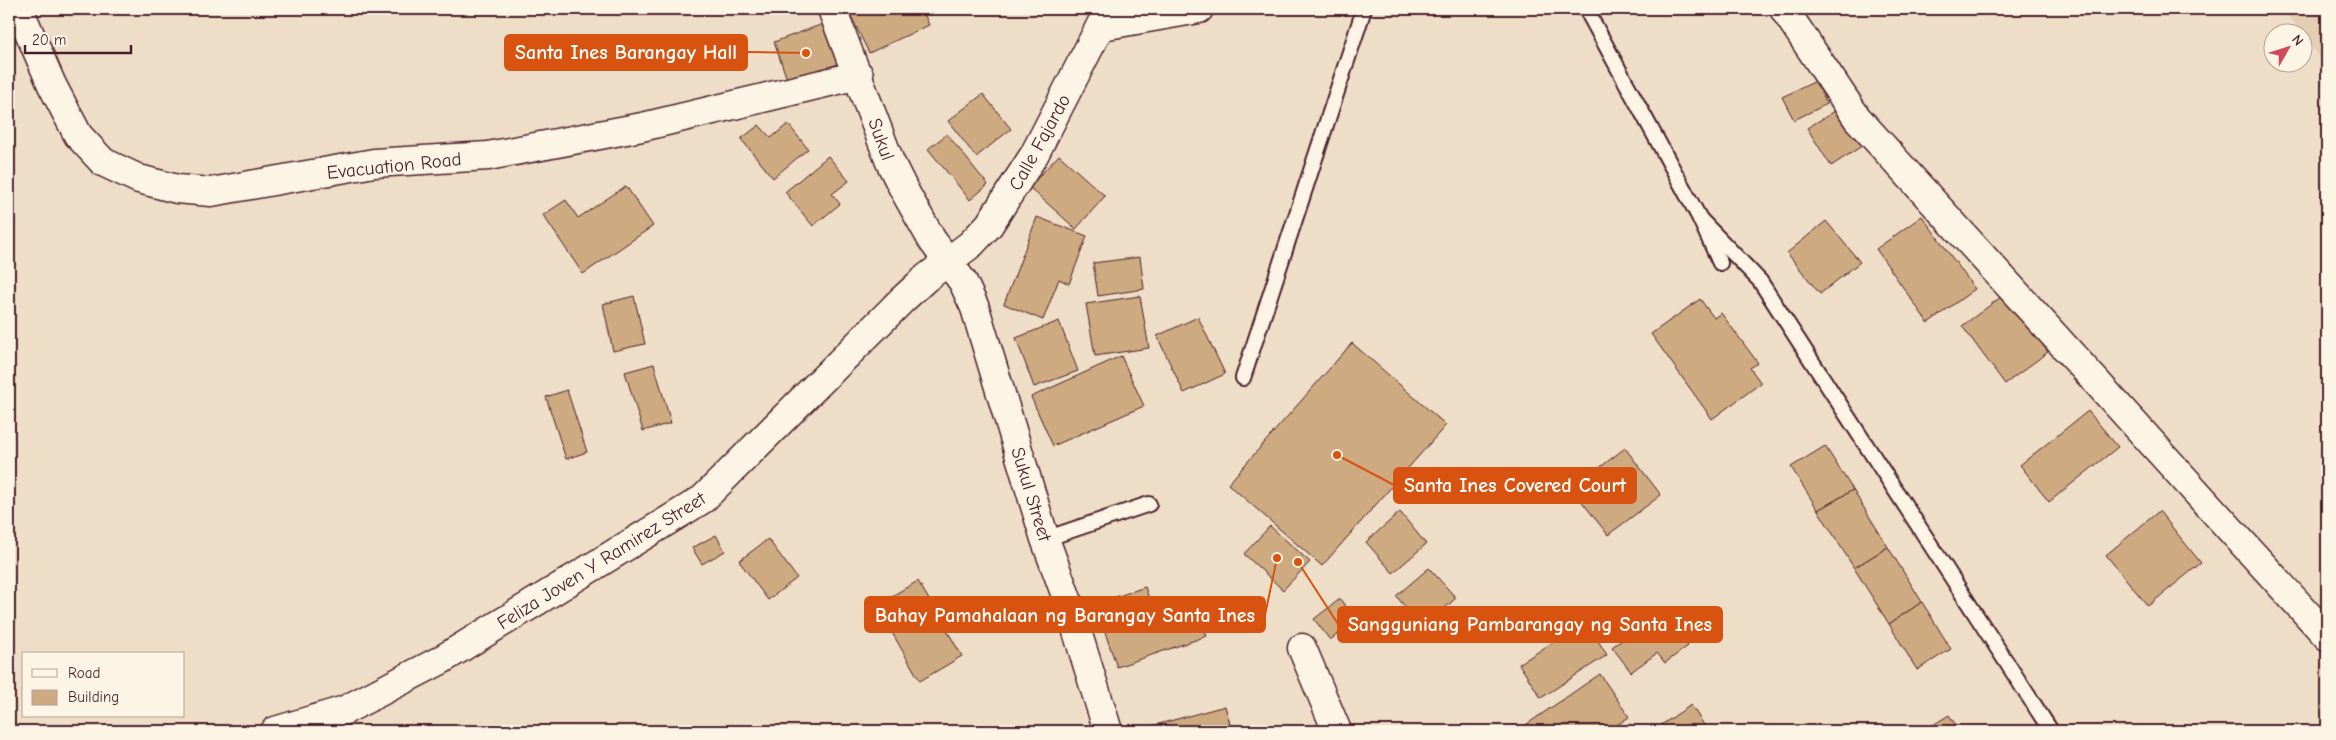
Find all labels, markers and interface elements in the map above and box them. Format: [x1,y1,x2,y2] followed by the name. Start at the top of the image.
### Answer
[25,22,131,54] scale bar
[2264,22,2314,72] north arrow
[32,31,66,49] text: 20 m
[2288,31,2307,49] text: N
[505,35,747,70] callout: Santa Ines Barangay Hall
[515,41,737,64] text: Santa Ines Barangay Hall
[1004,90,1075,194] street label: Calle Fajardo
[863,115,899,163] street label: Sukul
[326,148,462,184] street label: Evacuation Road
[1006,445,1056,545] street label: Sukul Street
[1394,468,1636,503] callout: Santa Ines Covered Court
[1404,474,1626,497] text: Santa Ines Covered Court
[493,487,710,634] street label: Feliza Joven Y Ramirez Street
[865,597,1265,632] callout: Bahay Pamahalaan ng Barangay Santa Ines
[875,604,1255,627] text: Bahay Pamahalaan ng Barangay Santa Ines
[1338,607,1722,642] callout: Sangguniang Pambarangay ng Santa Ines
[1348,613,1712,636] text: Sangguniang Pambarangay ng Santa Ines
[22,652,185,718] legend
[68,664,100,682] text: Road
[68,688,119,706] text: Building

